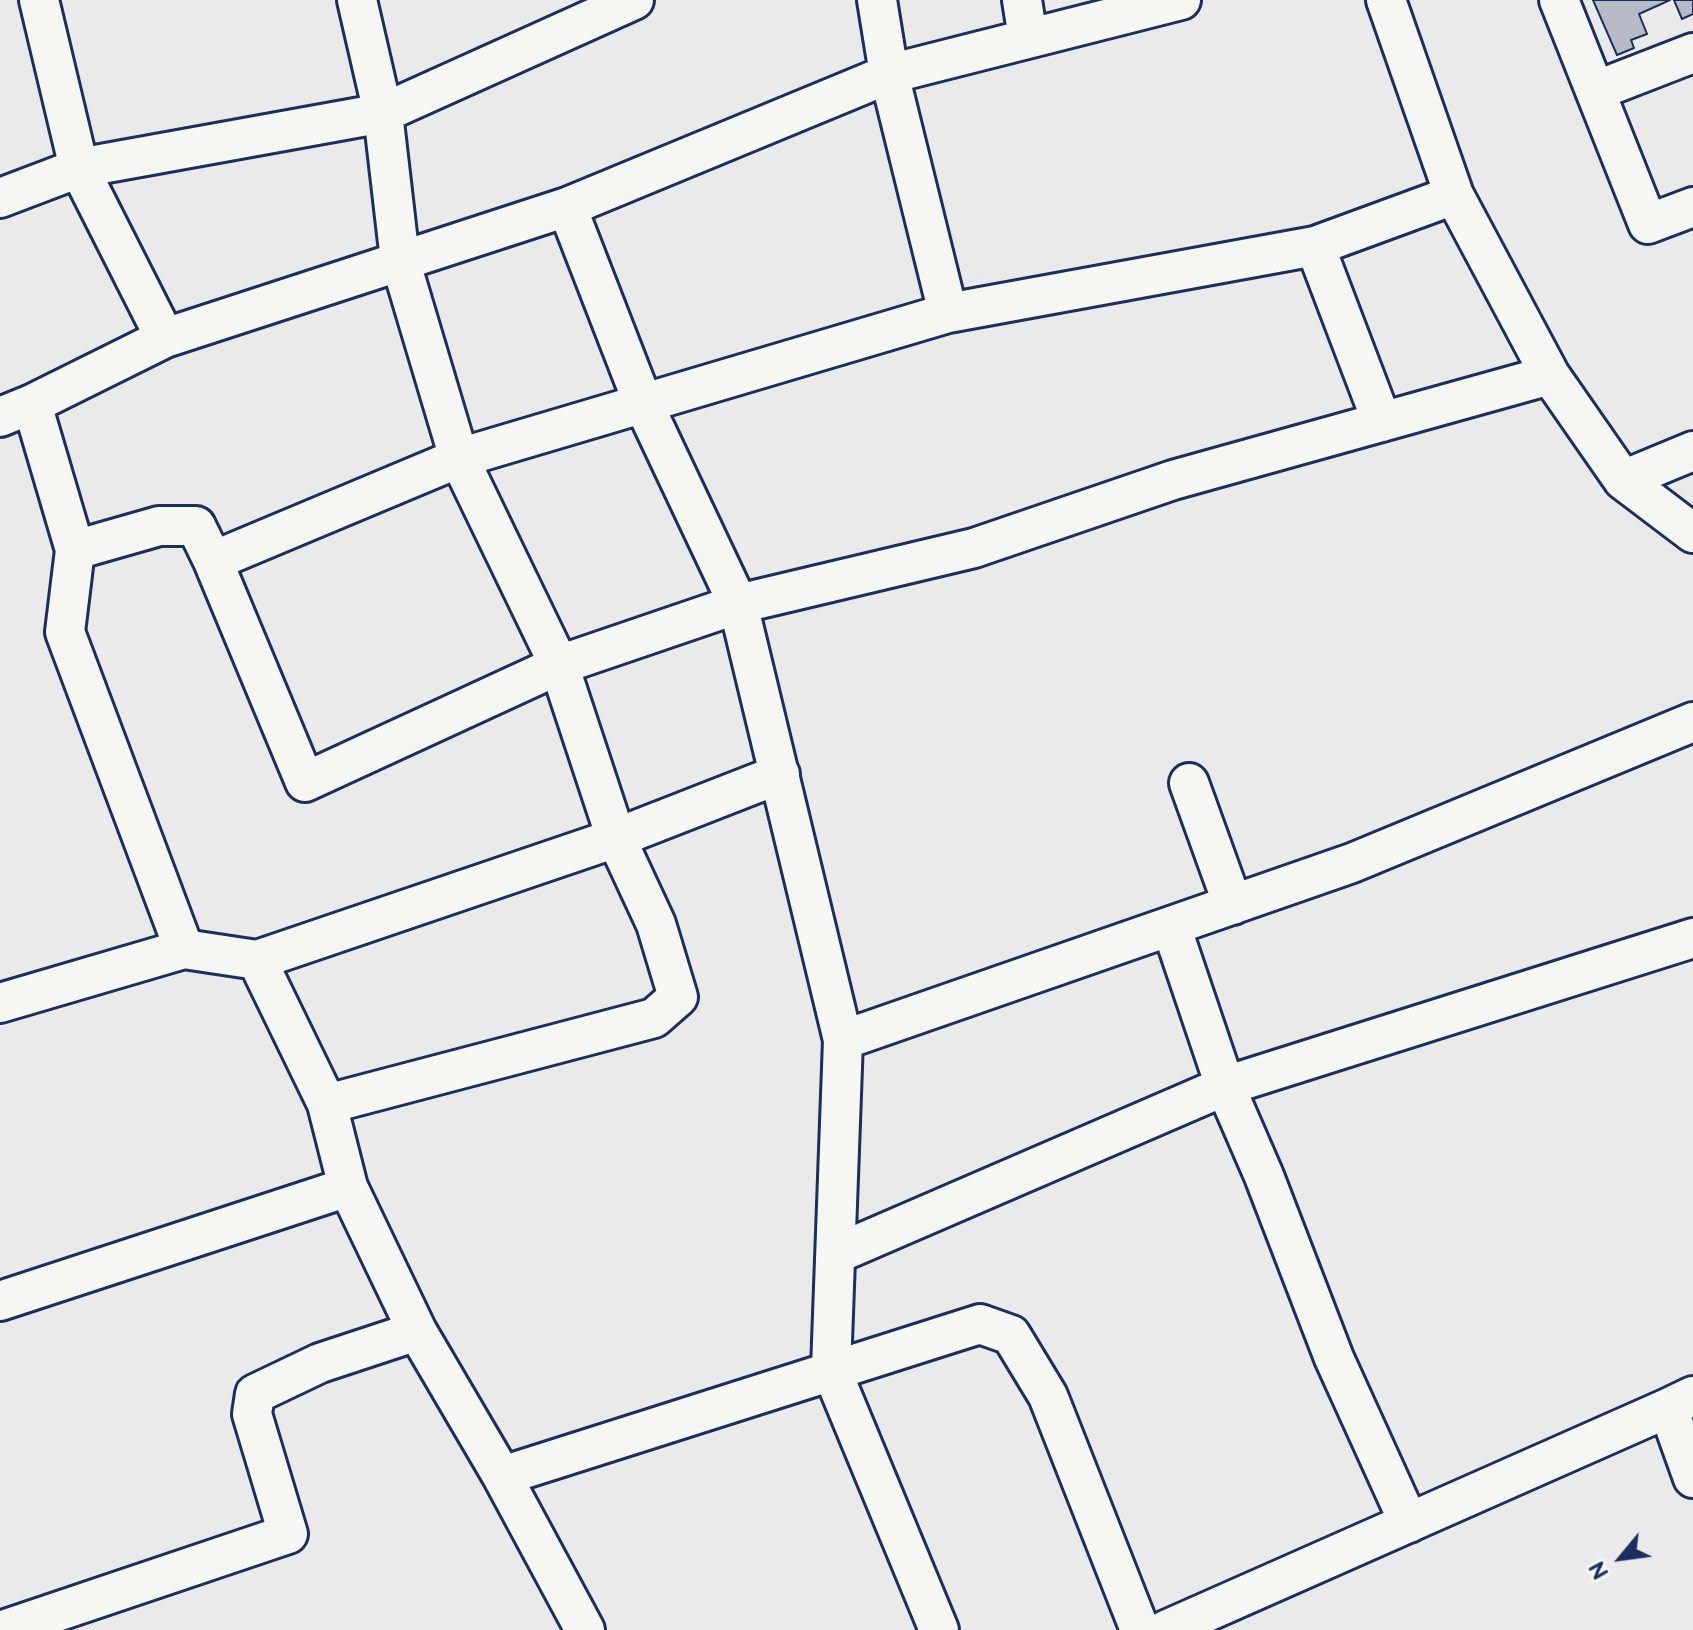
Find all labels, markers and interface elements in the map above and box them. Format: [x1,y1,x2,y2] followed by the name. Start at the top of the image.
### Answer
[1581,1518,1661,1598] north arrow
[1584,1556,1615,1584] text: N

